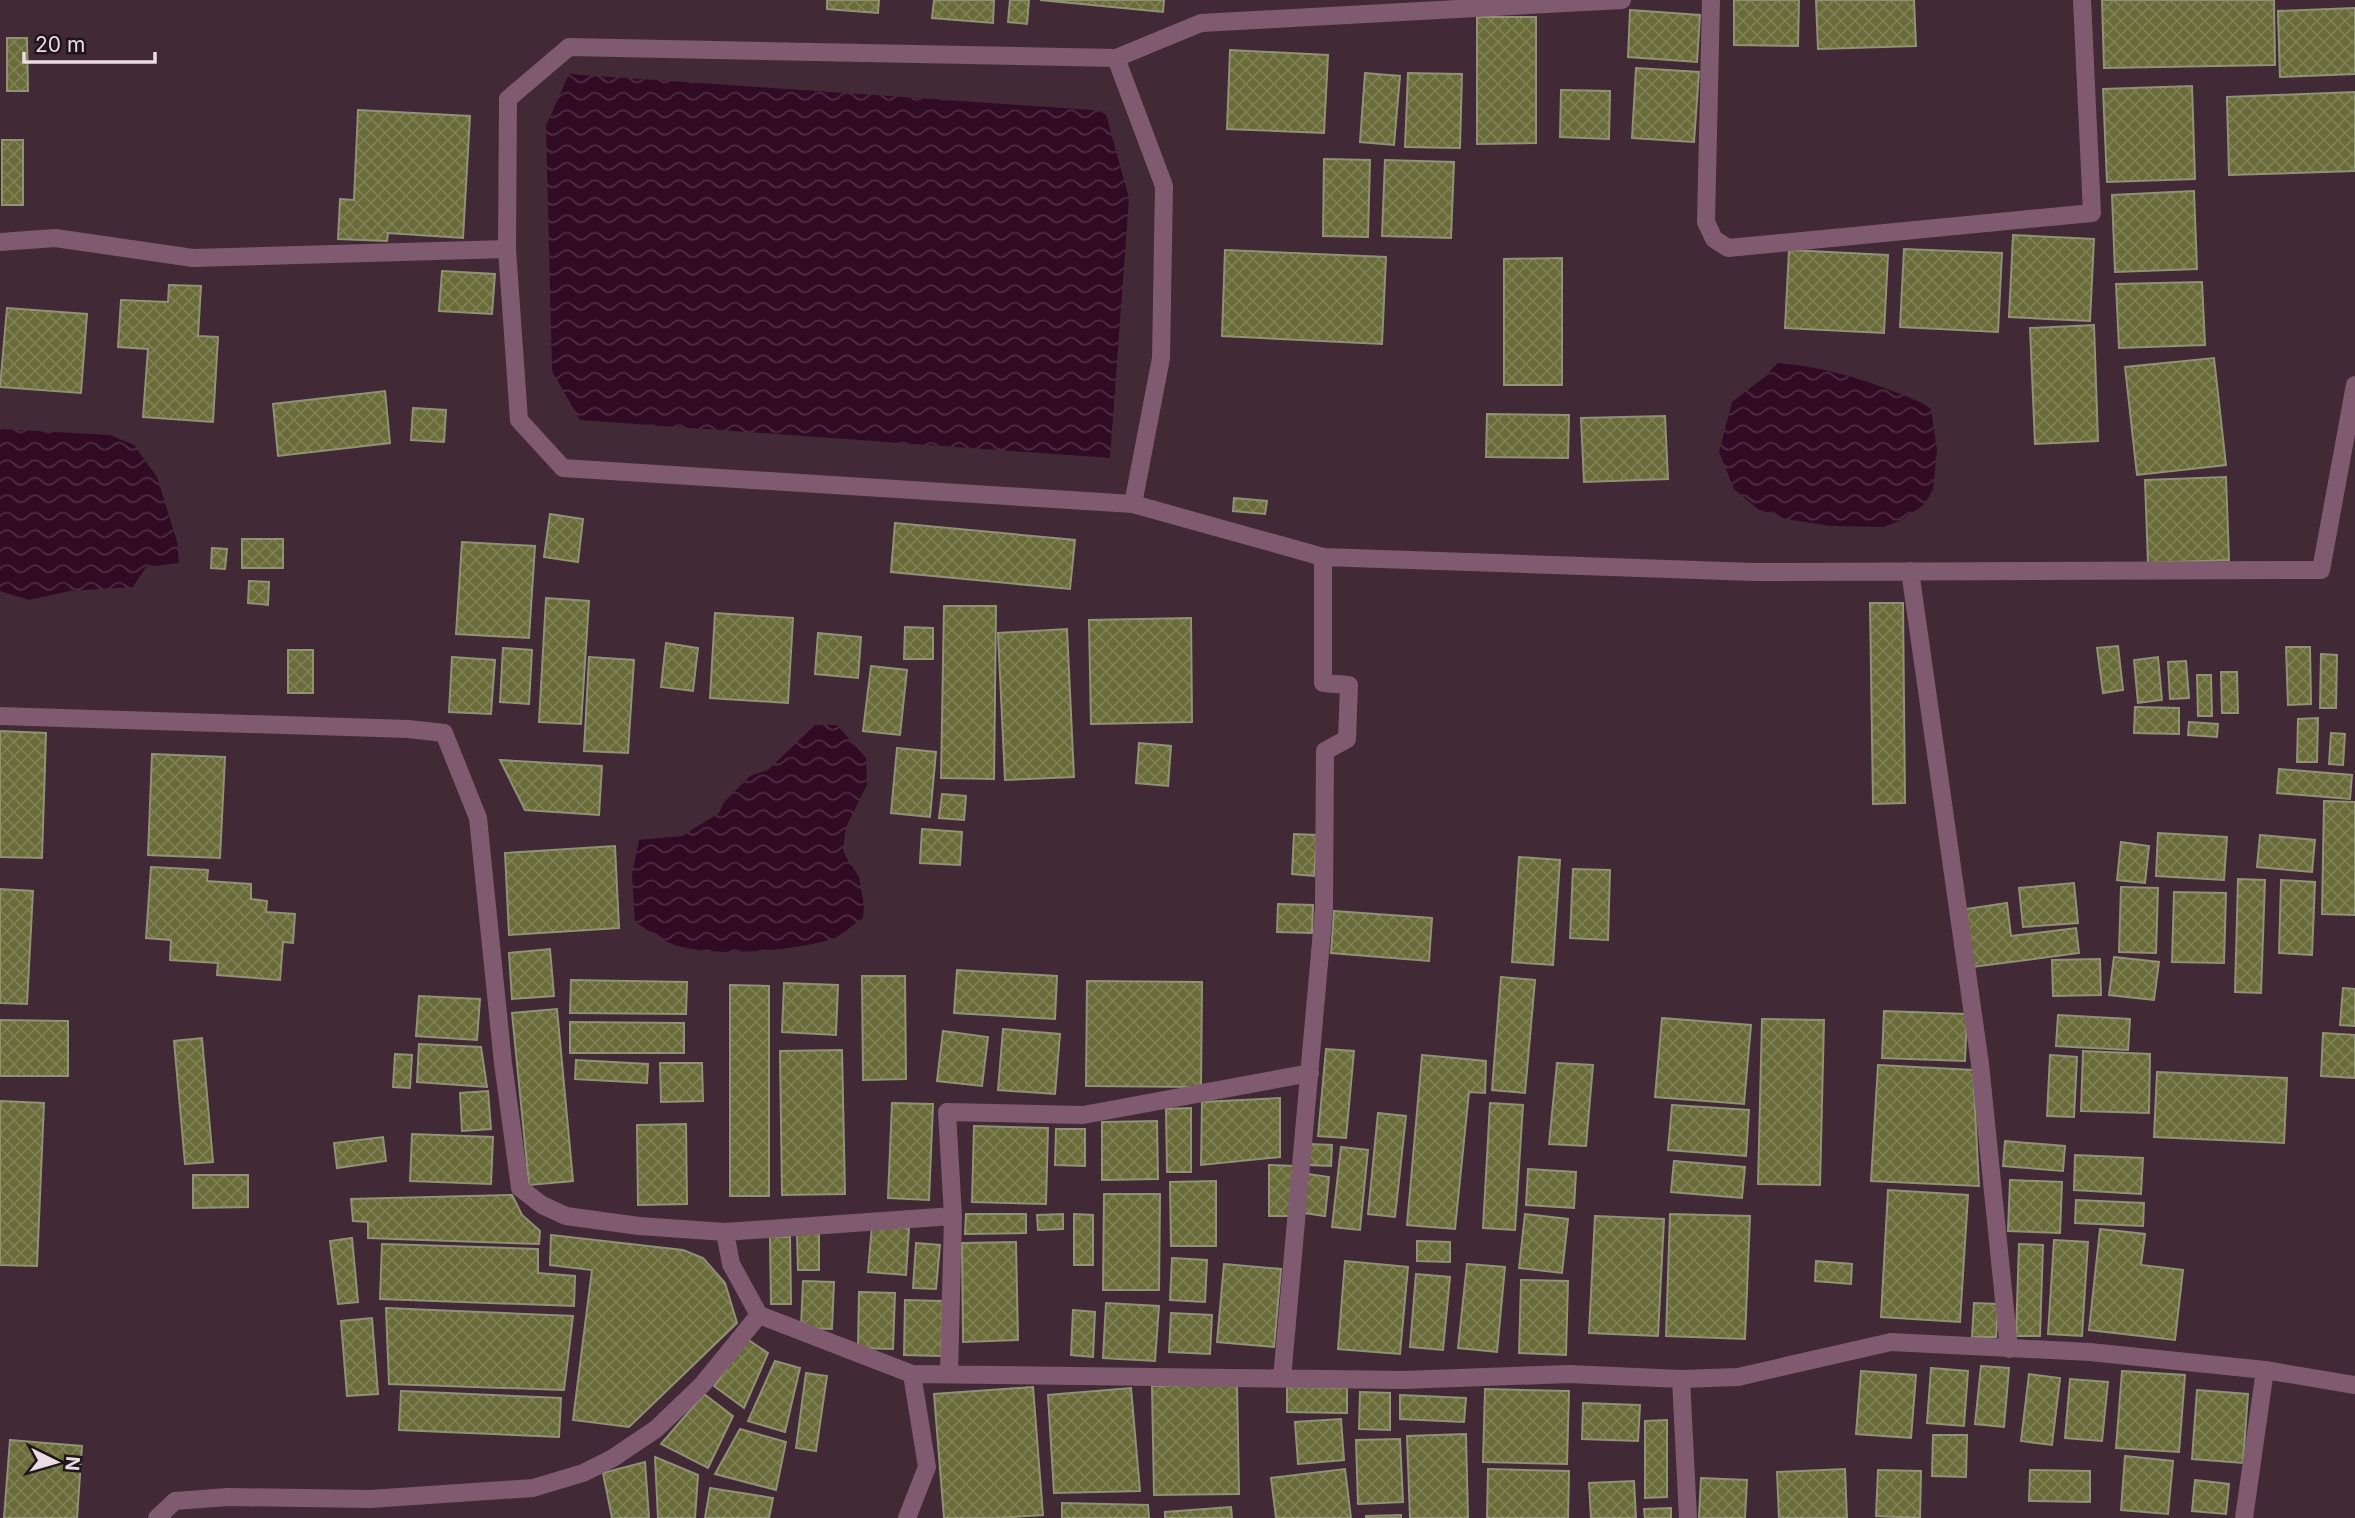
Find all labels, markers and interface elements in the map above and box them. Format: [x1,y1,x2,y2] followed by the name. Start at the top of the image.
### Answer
[24,21,156,65] scale bar
[35,32,85,57] text: 20 m
[21,1427,91,1497] north arrow
[60,1455,85,1472] text: N

